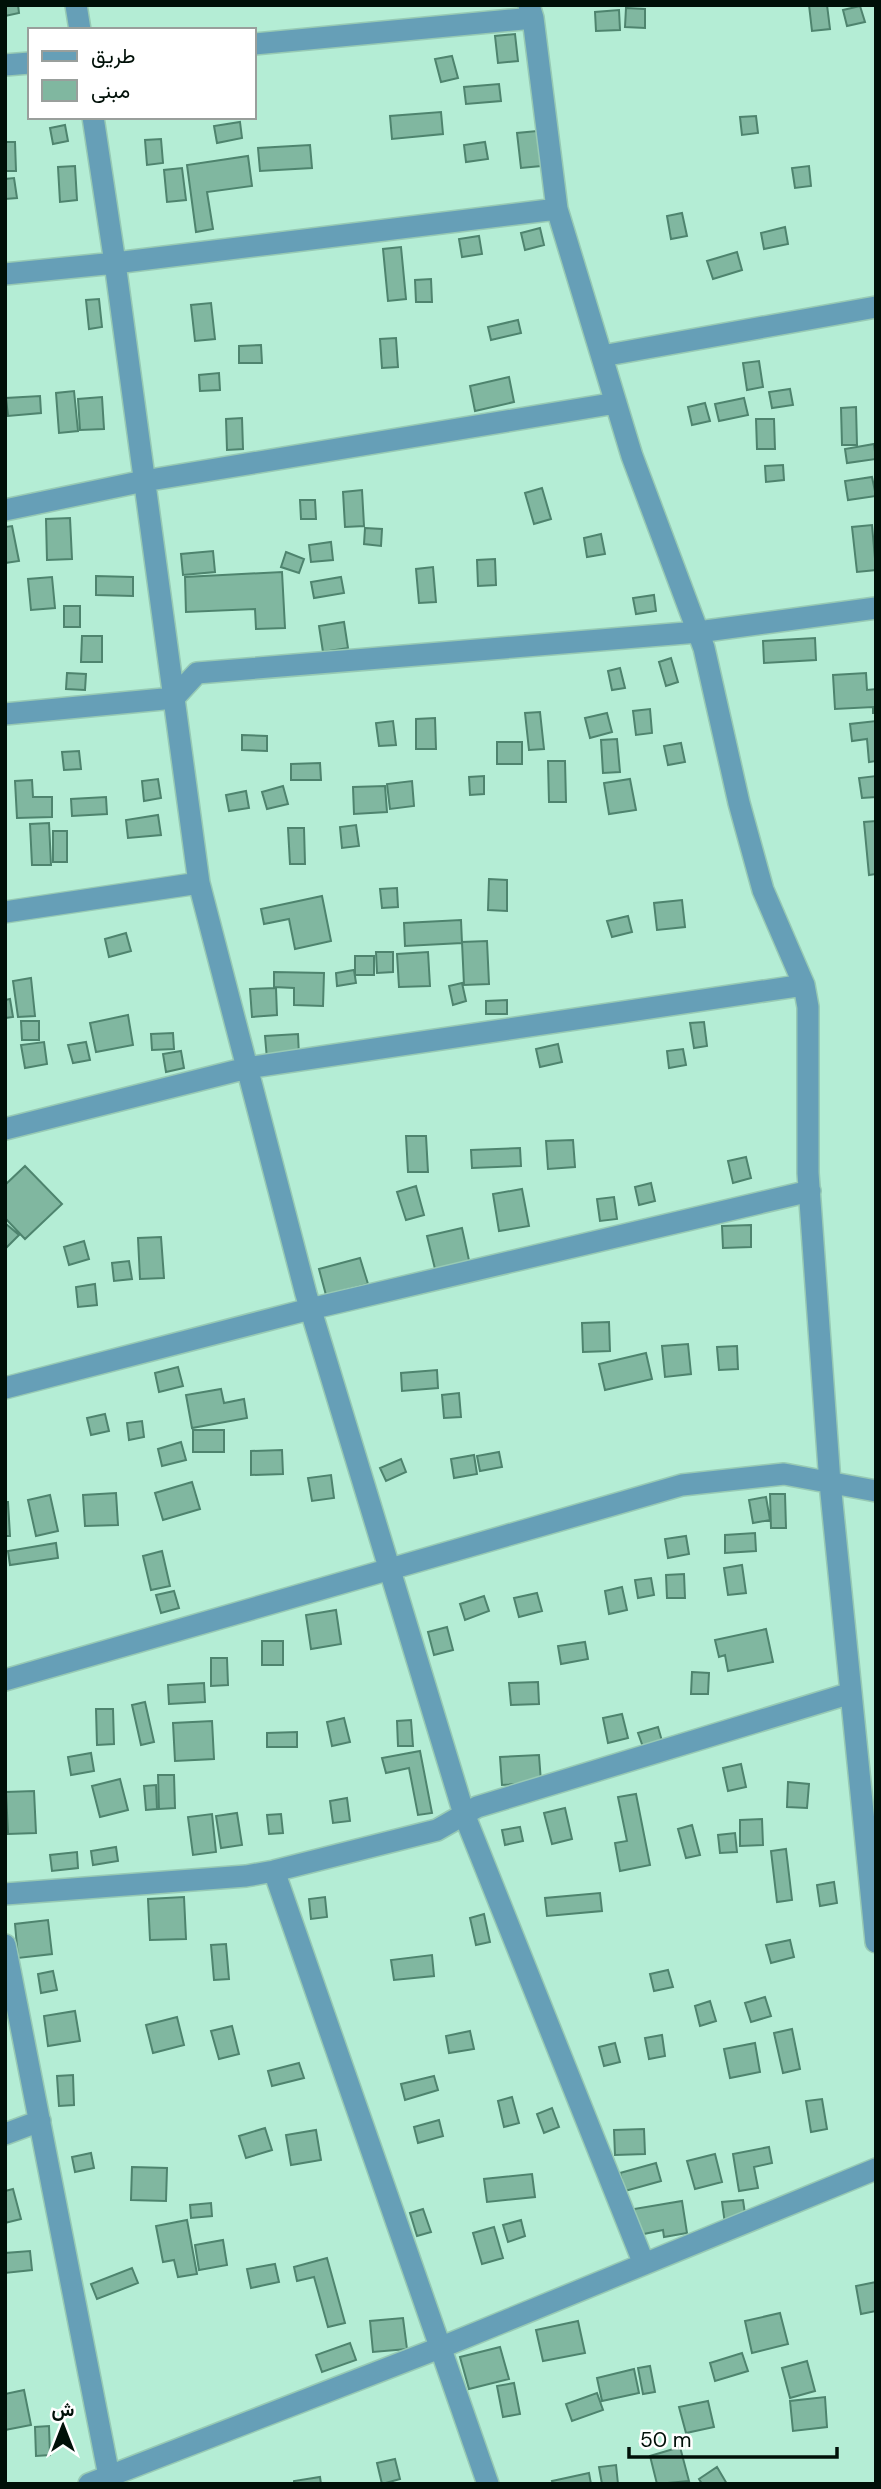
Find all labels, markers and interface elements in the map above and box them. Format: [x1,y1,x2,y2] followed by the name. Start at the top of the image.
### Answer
[28,28,256,119] legend
[91,42,136,70] text: طريق
[91,77,130,105] text: مبنى
[28,2391,98,2461] north arrow
[52,2397,75,2422] text: ش
[629,2416,837,2460] scale bar
[640,2426,691,2454] text: 50 m

